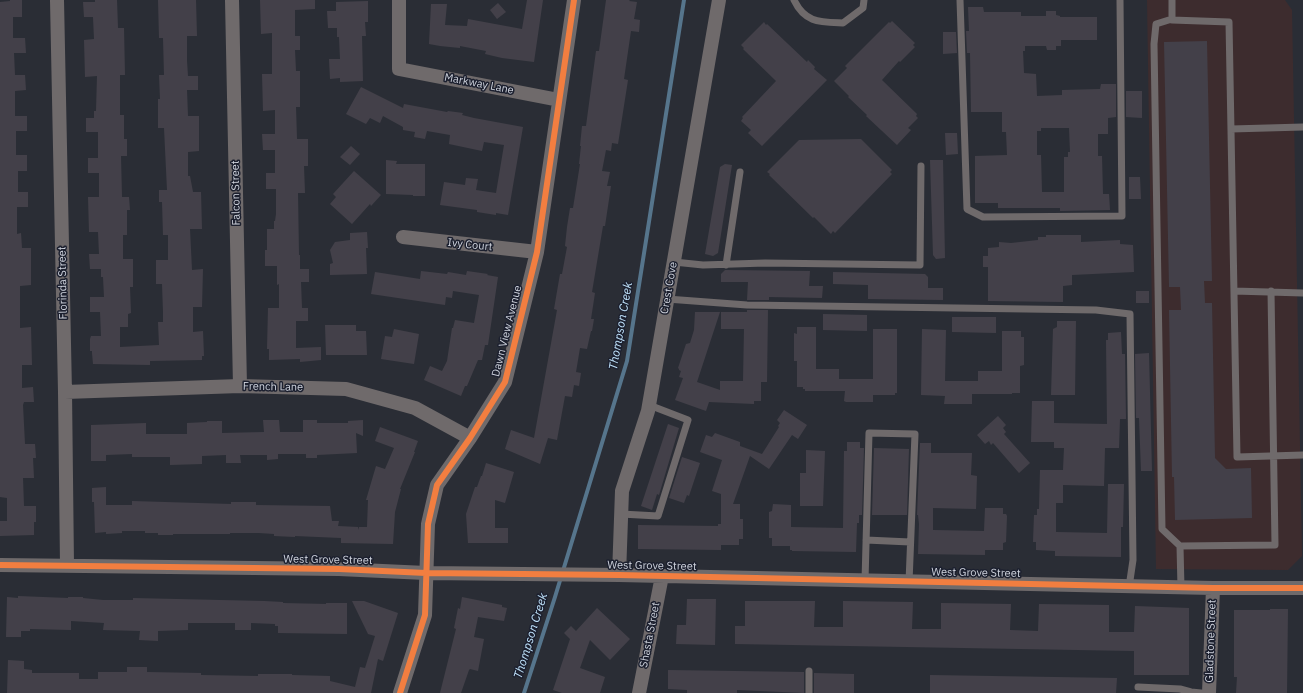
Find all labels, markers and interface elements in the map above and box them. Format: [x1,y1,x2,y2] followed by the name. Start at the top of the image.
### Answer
[443,71,515,97] street label: Markway Lane
[229,160,243,226] street label: Falcon Street
[447,236,493,254] street label: Ivy Court
[56,246,70,320] street label: Florinda Street
[658,261,680,315] street label: Crest Cove
[606,281,636,371] water label: Thompson Creek
[489,284,525,378] street label: Dawn View Avenue
[243,380,303,394] street label: French Lane
[283,553,373,567] street label: West Grove Street
[607,559,697,573] street label: West Grove Street
[931,566,1021,580] street label: West Grove Street
[511,591,551,681] water label: Thompson Creek
[1203,599,1219,683] street label: Gladstone Street
[637,601,663,669] street label: Shasta Street

